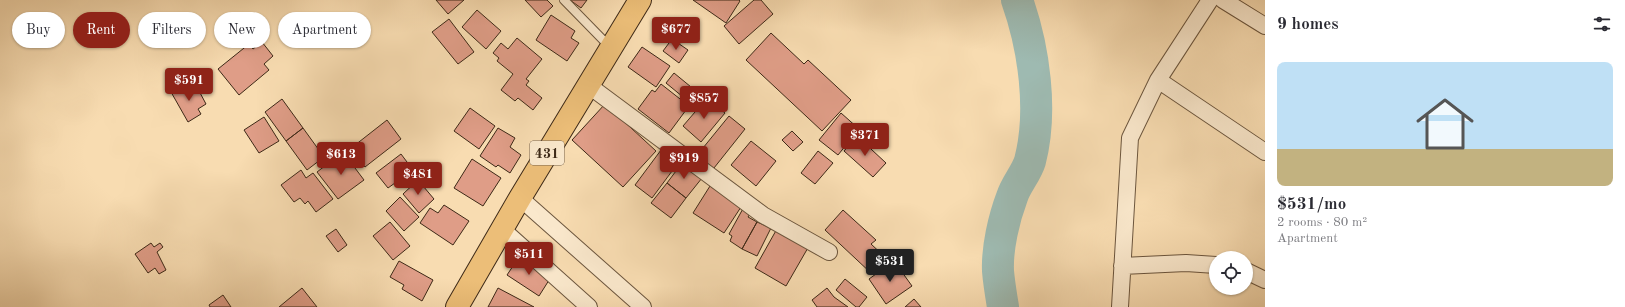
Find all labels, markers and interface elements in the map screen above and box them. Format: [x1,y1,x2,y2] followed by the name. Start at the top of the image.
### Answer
[12,12,65,48] chip: Buy
[73,12,130,48] chip: Rent
[138,12,206,48] chip: Filters
[214,12,270,48] chip: New
[278,12,371,48] chip: Apartment
[1591,13,1613,35] icon: filters
[1277,16,1339,33] text: 9 homes
[652,17,700,51] pin: $677
[661,23,691,36] text: $677
[165,68,213,102] pin: $591
[174,74,204,87] text: $591
[680,86,728,120] pin: $857
[1409,88,1481,160] icon: home
[689,92,719,105] text: $857
[841,123,889,157] pin: $371
[850,129,880,142] text: $371
[530,141,564,165] road number: 431
[317,142,365,176] pin: $613
[660,146,708,180] pin: $919
[326,148,356,161] text: $613
[669,152,699,165] text: $919
[394,162,442,196] pin: $481
[403,168,433,181] text: $481
[1277,196,1346,213] text: $531/mo
[1277,216,1367,229] text: 2 rooms · 80 m²
[1277,232,1338,245] text: Apartment
[505,242,553,276] pin: $511
[514,248,544,261] text: $511
[866,249,914,283] pin: $531
[1209,251,1253,295] map controls
[1209,251,1253,295] button: locate
[875,255,905,268] text: $531

